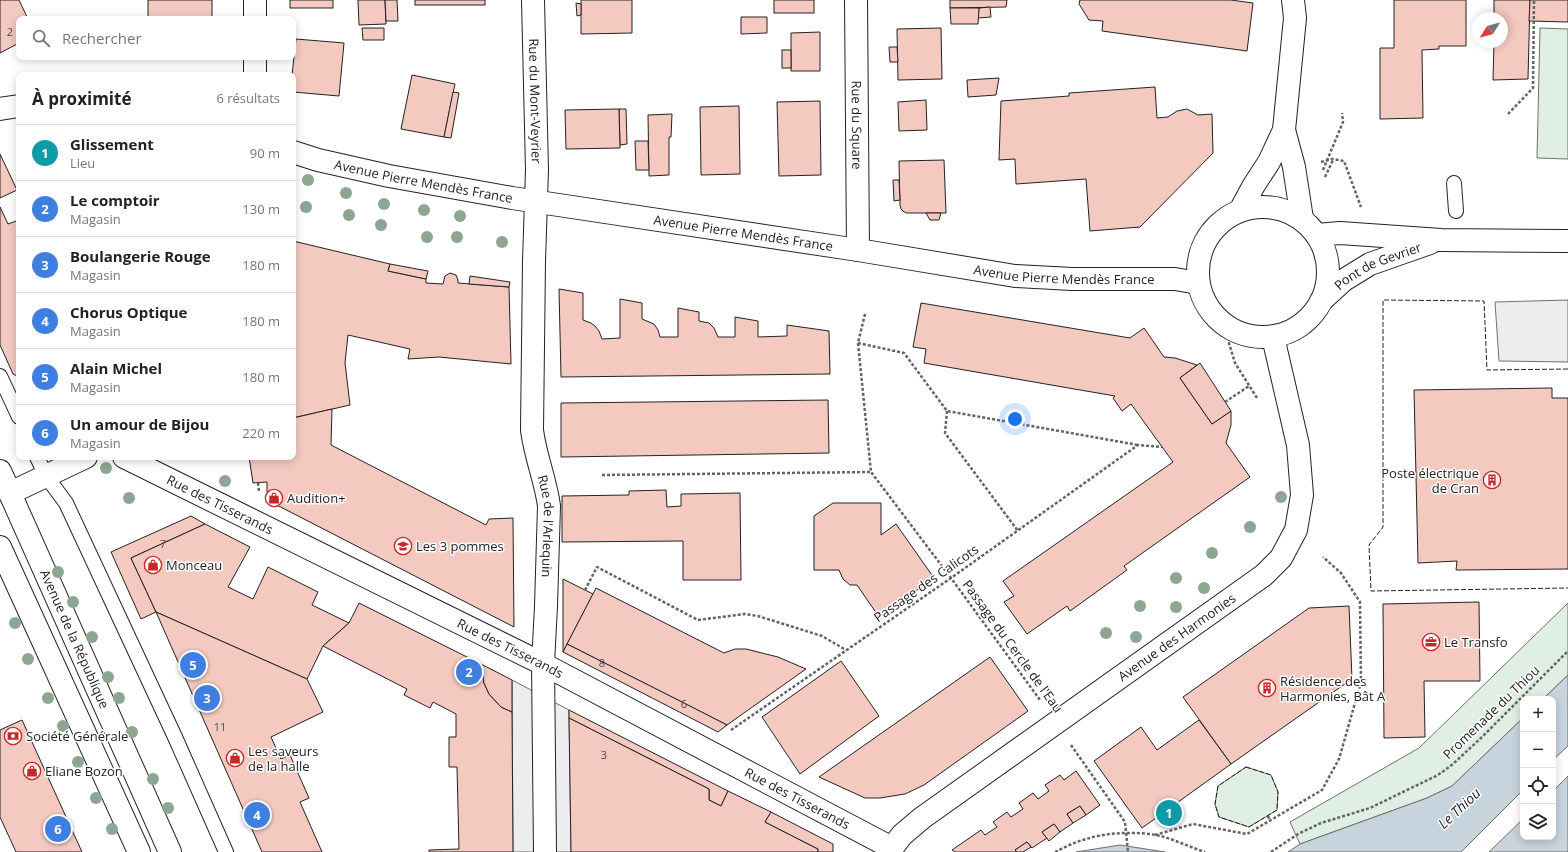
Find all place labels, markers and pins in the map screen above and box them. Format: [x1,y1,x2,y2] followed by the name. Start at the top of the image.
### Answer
[1381,464,1479,497] place label: Poste électrique de Cran
[1482,470,1502,490] building icon: Poste électrique de Cran
[264,488,284,508] shop icon: Audition+
[287,489,346,507] place label: Audition+
[393,536,413,556] school or university icon: Les 3 pommes
[416,537,504,555] place label: Les 3 pommes
[143,555,163,575] shop icon: Monceau
[166,556,222,574] place label: Monceau
[1421,632,1441,652] office icon: Le Transfo
[1444,633,1508,651] place label: Le Transfo
[180,650,206,680] pin: 5
[456,657,482,687] pin: 2
[1280,672,1386,705] place label: Résidence des Harmonies, Bât A
[1257,678,1277,698] building icon: Résidence des Harmonies, Bât A
[194,683,220,713] pin: 3
[3,726,23,746] bank icon: Société Générale
[26,727,128,745] place label: Société Générale
[248,742,318,775] place label: Les saveurs de la halle
[225,748,245,768] shop icon: Les saveurs de la halle
[22,761,42,781] shop icon: Eliane Bozon
[45,762,123,780] place label: Eliane Bozon
[1156,798,1182,828] pin: 1
[244,800,270,830] pin: 4
[45,814,71,844] pin: 6

